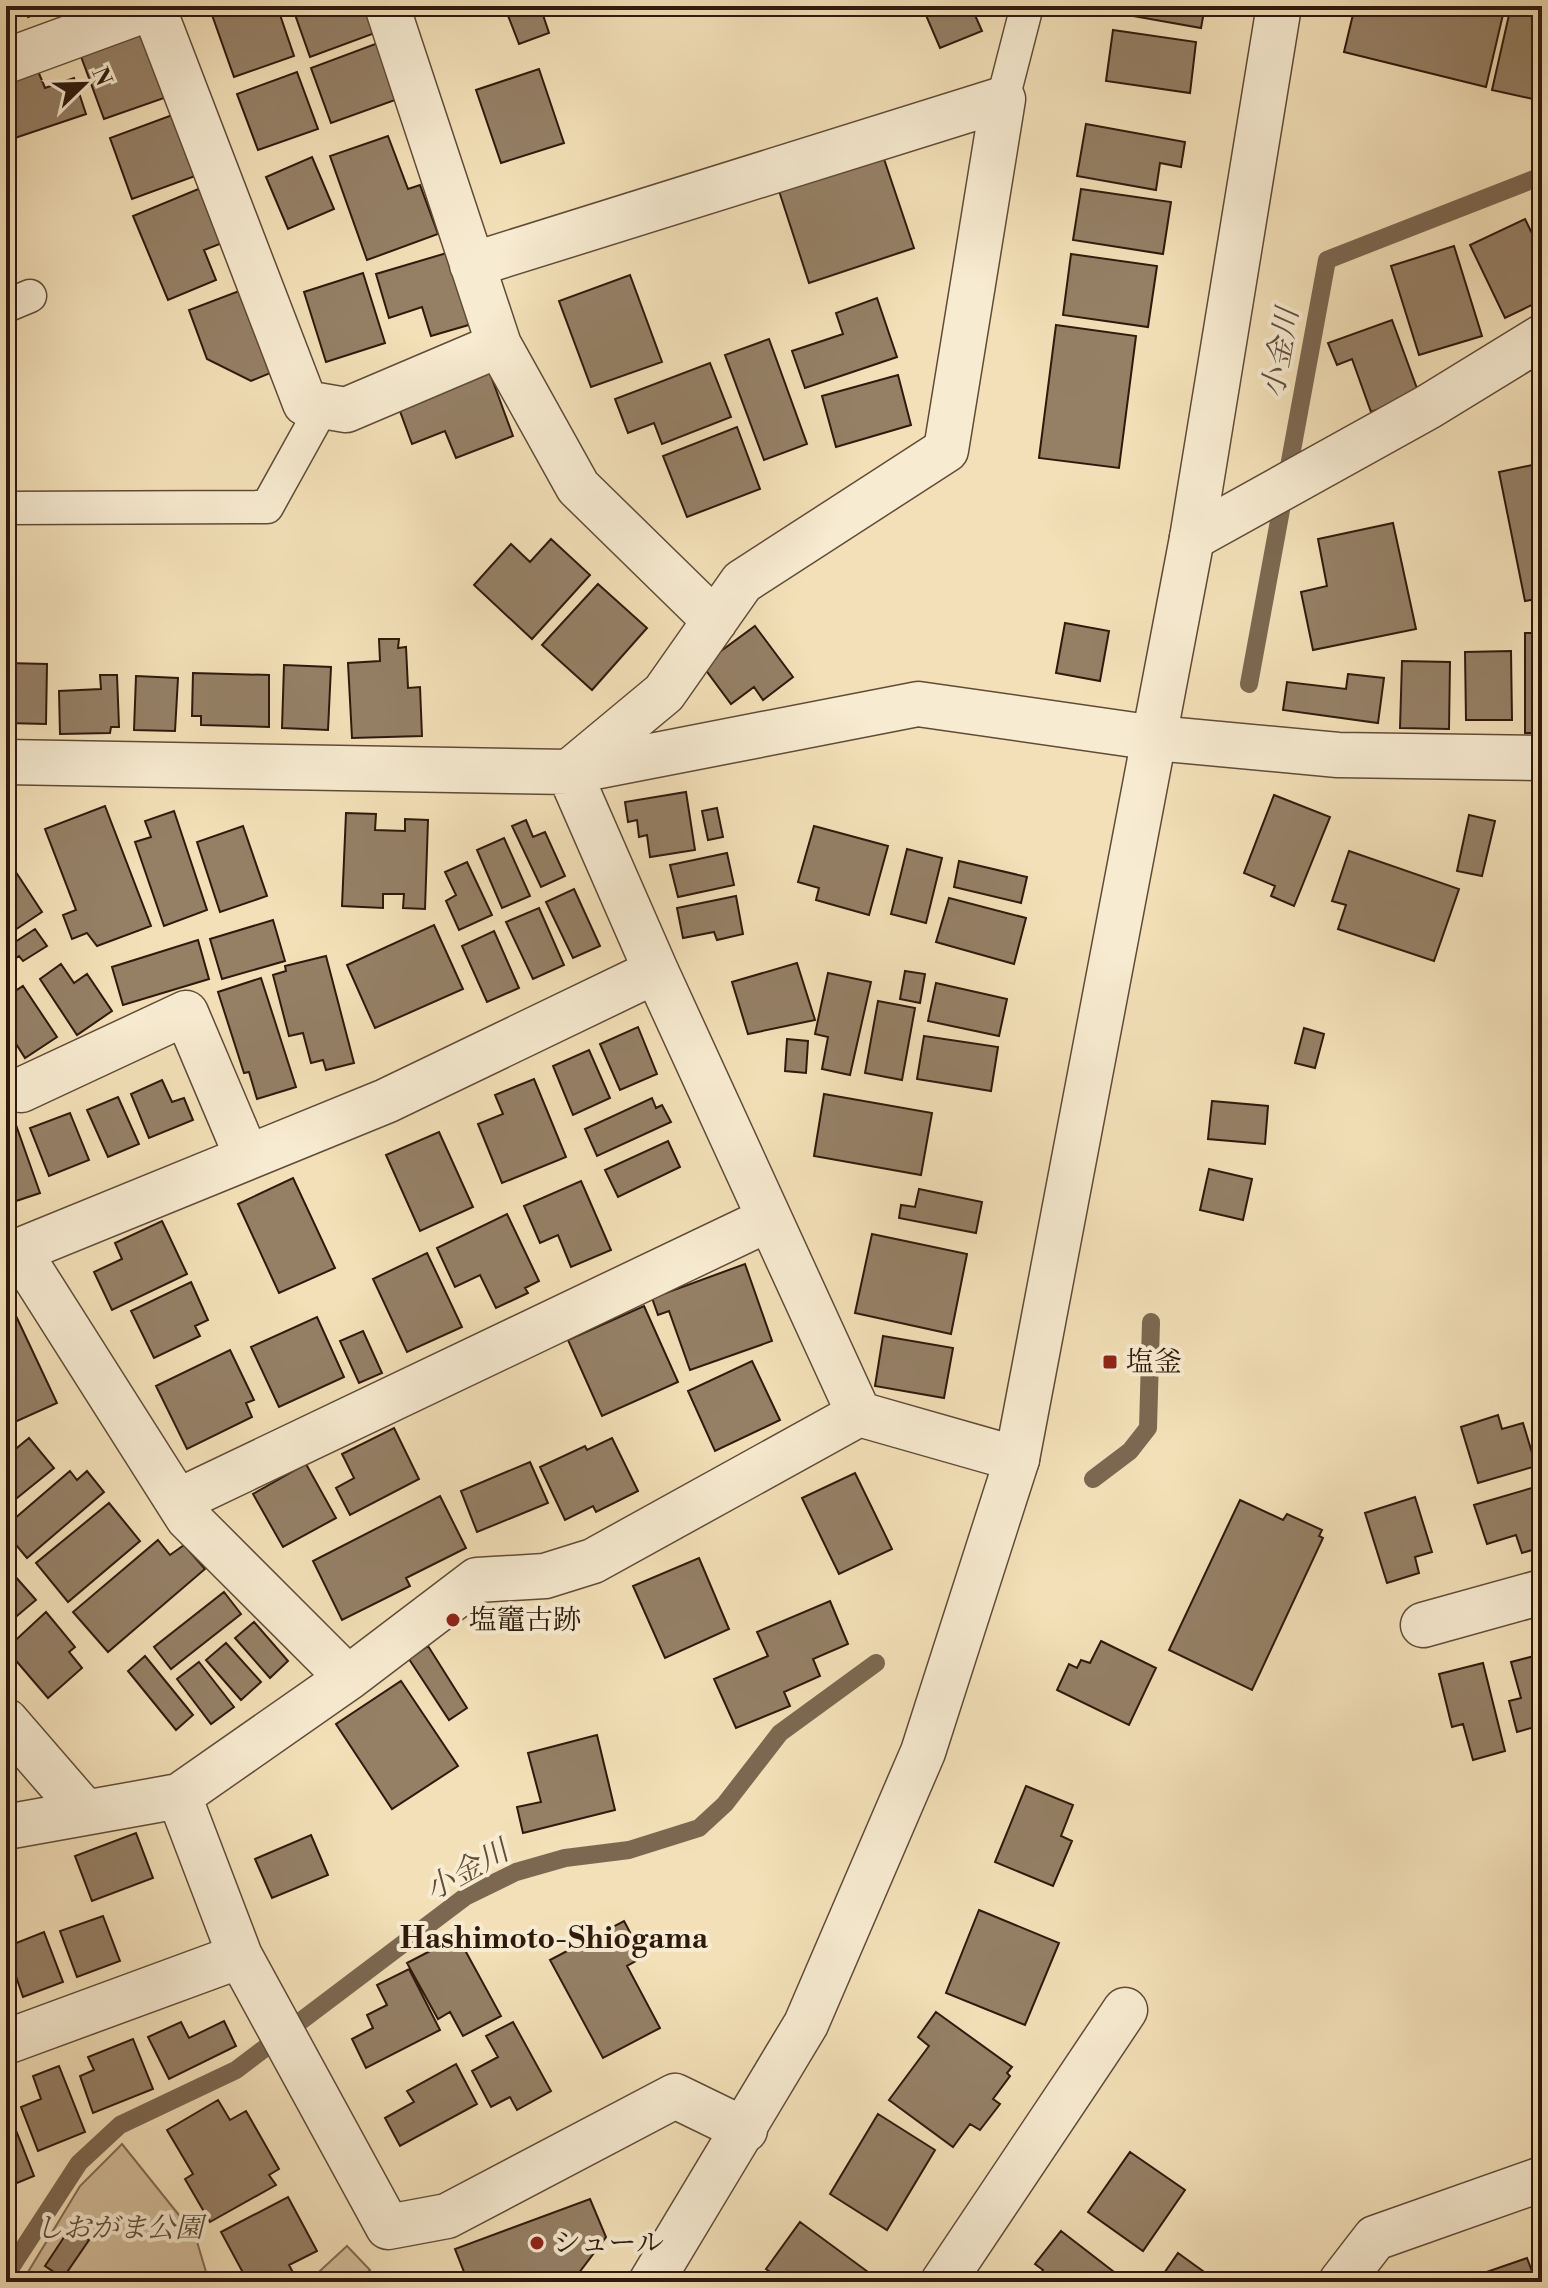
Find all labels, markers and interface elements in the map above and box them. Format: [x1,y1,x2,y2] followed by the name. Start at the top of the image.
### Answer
[44,44,124,124] north arrow
[85,63,117,91] text: N
[1254,302,1308,401] water label: 小金川
[1126,1345,1182,1380] place label: 塩釜
[1101,1353,1119,1371] marker: 塩釜
[469,1603,581,1638] place label: 塩竈古跡
[444,1611,462,1629] marker: 塩竈古跡
[418,1831,518,1909] water label: 小金川
[400,1920,709,1958] district label: Hashimoto-Shiogama
[35,2211,207,2246] park label: しおがま公園
[553,2226,664,2261] place label: シュール
[528,2234,546,2252] marker: シュール

